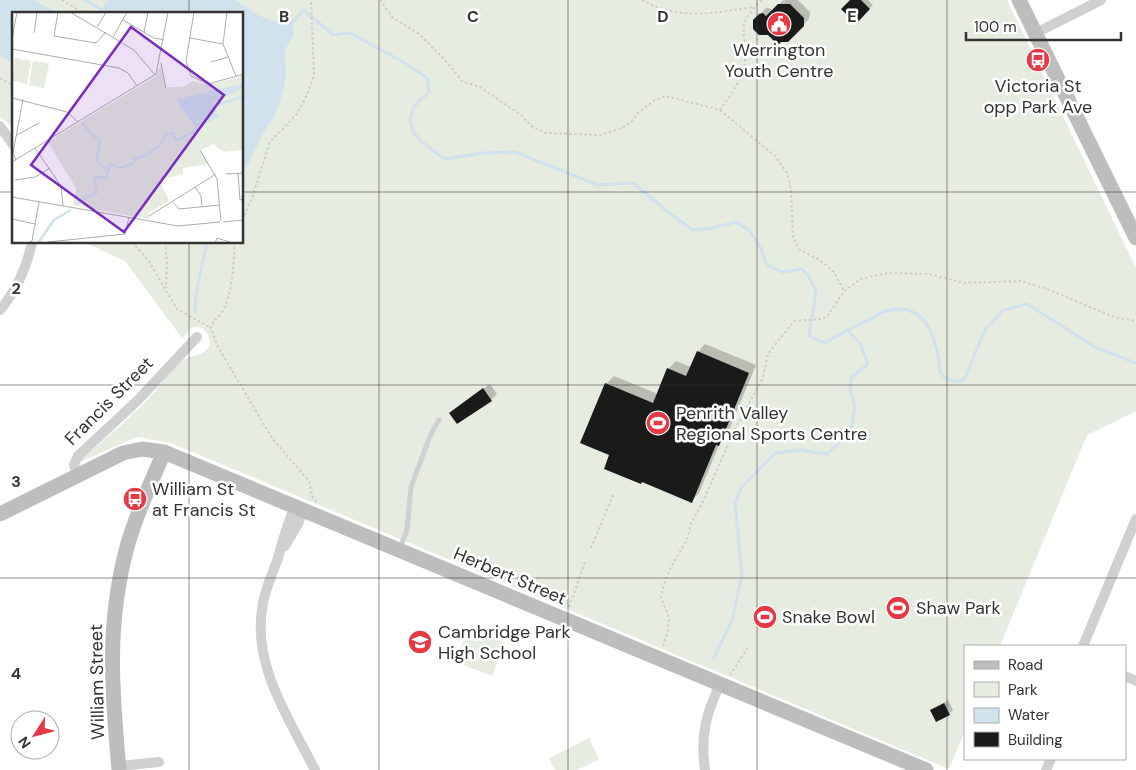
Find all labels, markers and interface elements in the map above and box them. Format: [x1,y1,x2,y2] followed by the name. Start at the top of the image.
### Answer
[279,6,289,27] text: B
[467,6,479,27] text: C
[657,6,669,27] text: D
[847,6,857,27] text: E
[966,10,1121,42] scale bar
[766,11,792,37] public building icon: Werrington Youth Centre
[12,12,244,244] inset map
[974,17,1017,37] text: 100 m
[724,38,834,83] place label: Werrington Youth Centre
[1025,47,1051,73] bus stop icon: Victoria St opp Park Ave
[984,74,1092,119] place label: Victoria St opp Park Ave
[11,278,21,299] text: 2
[60,352,158,450] street label: Francis Street
[676,401,867,446] place label: Penrith Valley Regional Sports Centre
[645,410,671,436] sports icon: Penrith Valley Regional Sports Centre
[11,471,21,492] text: 3
[152,477,256,522] place label: William St at Francis St
[122,486,148,512] bus stop icon: William St at Francis St
[450,541,570,611] street label: Herbert Street
[885,595,911,621] sports icon: Shaw Park
[916,596,1000,620] place label: Shaw Park
[752,604,778,630] sports icon: Snake Bowl
[782,605,875,629] place label: Snake Bowl
[438,620,571,665] place label: Cambridge Park High School
[84,624,110,740] street label: William Street
[407,629,433,655] school or university icon: Cambridge Park High School
[964,645,1126,760] legend
[1008,655,1043,675] text: Road
[11,663,21,684] text: 4
[1008,680,1038,700] text: Park
[1008,705,1050,725] text: Water
[10,710,60,760] north arrow
[1008,730,1063,750] text: Building
[14,733,35,752] text: N

